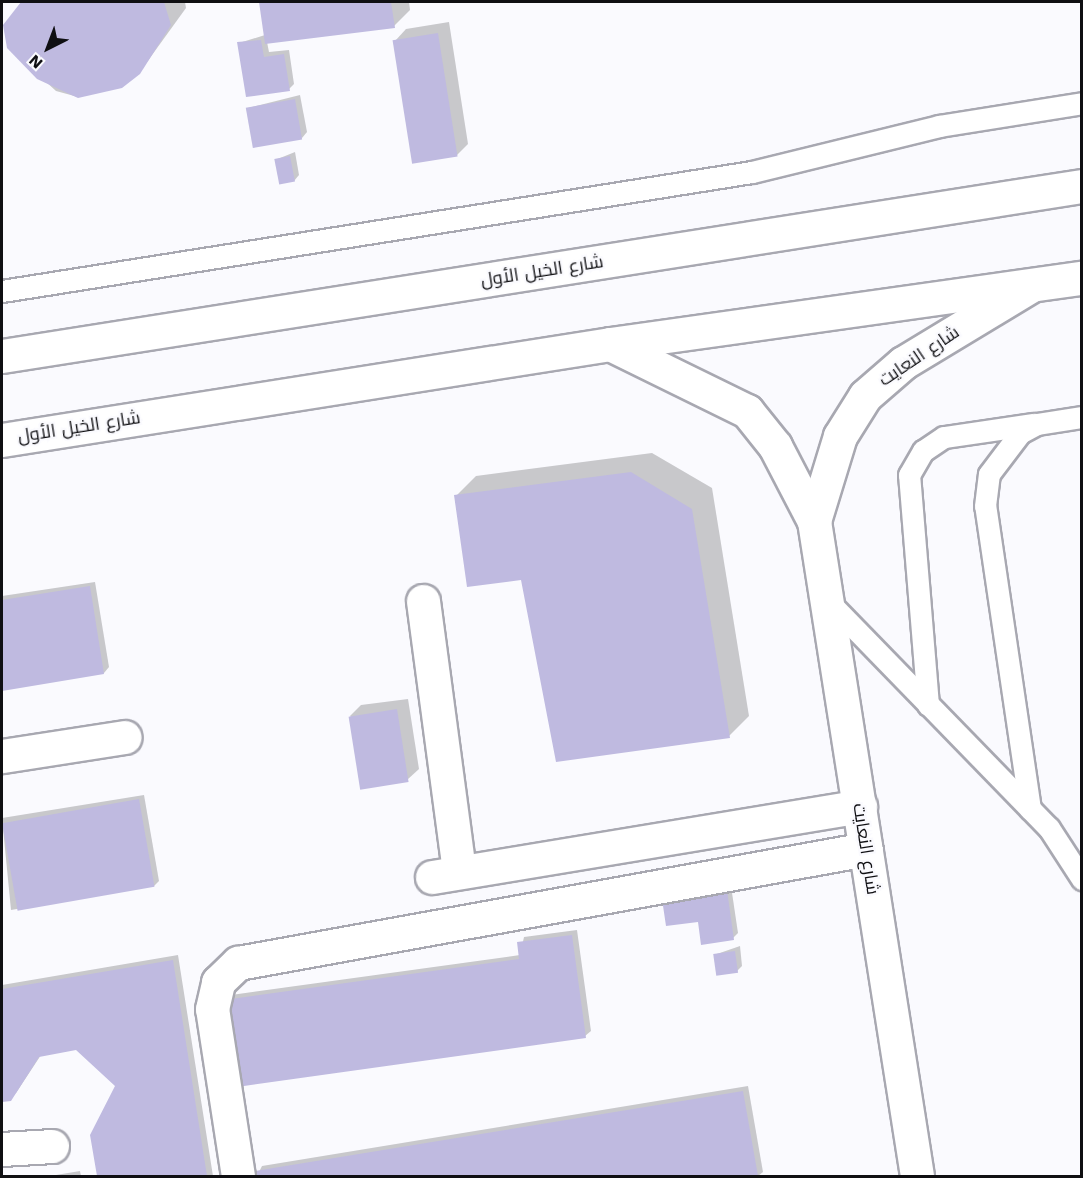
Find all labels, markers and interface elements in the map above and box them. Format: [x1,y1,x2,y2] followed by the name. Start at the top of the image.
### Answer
[18,18,78,78] north arrow
[25,51,46,73] text: N
[479,251,605,291] street label: شارع الخيل الأول
[875,321,963,391] street label: شارع النعايت
[16,407,142,447] street label: شارع الخيل الأول
[848,802,884,896] street label: شارع النعايت

